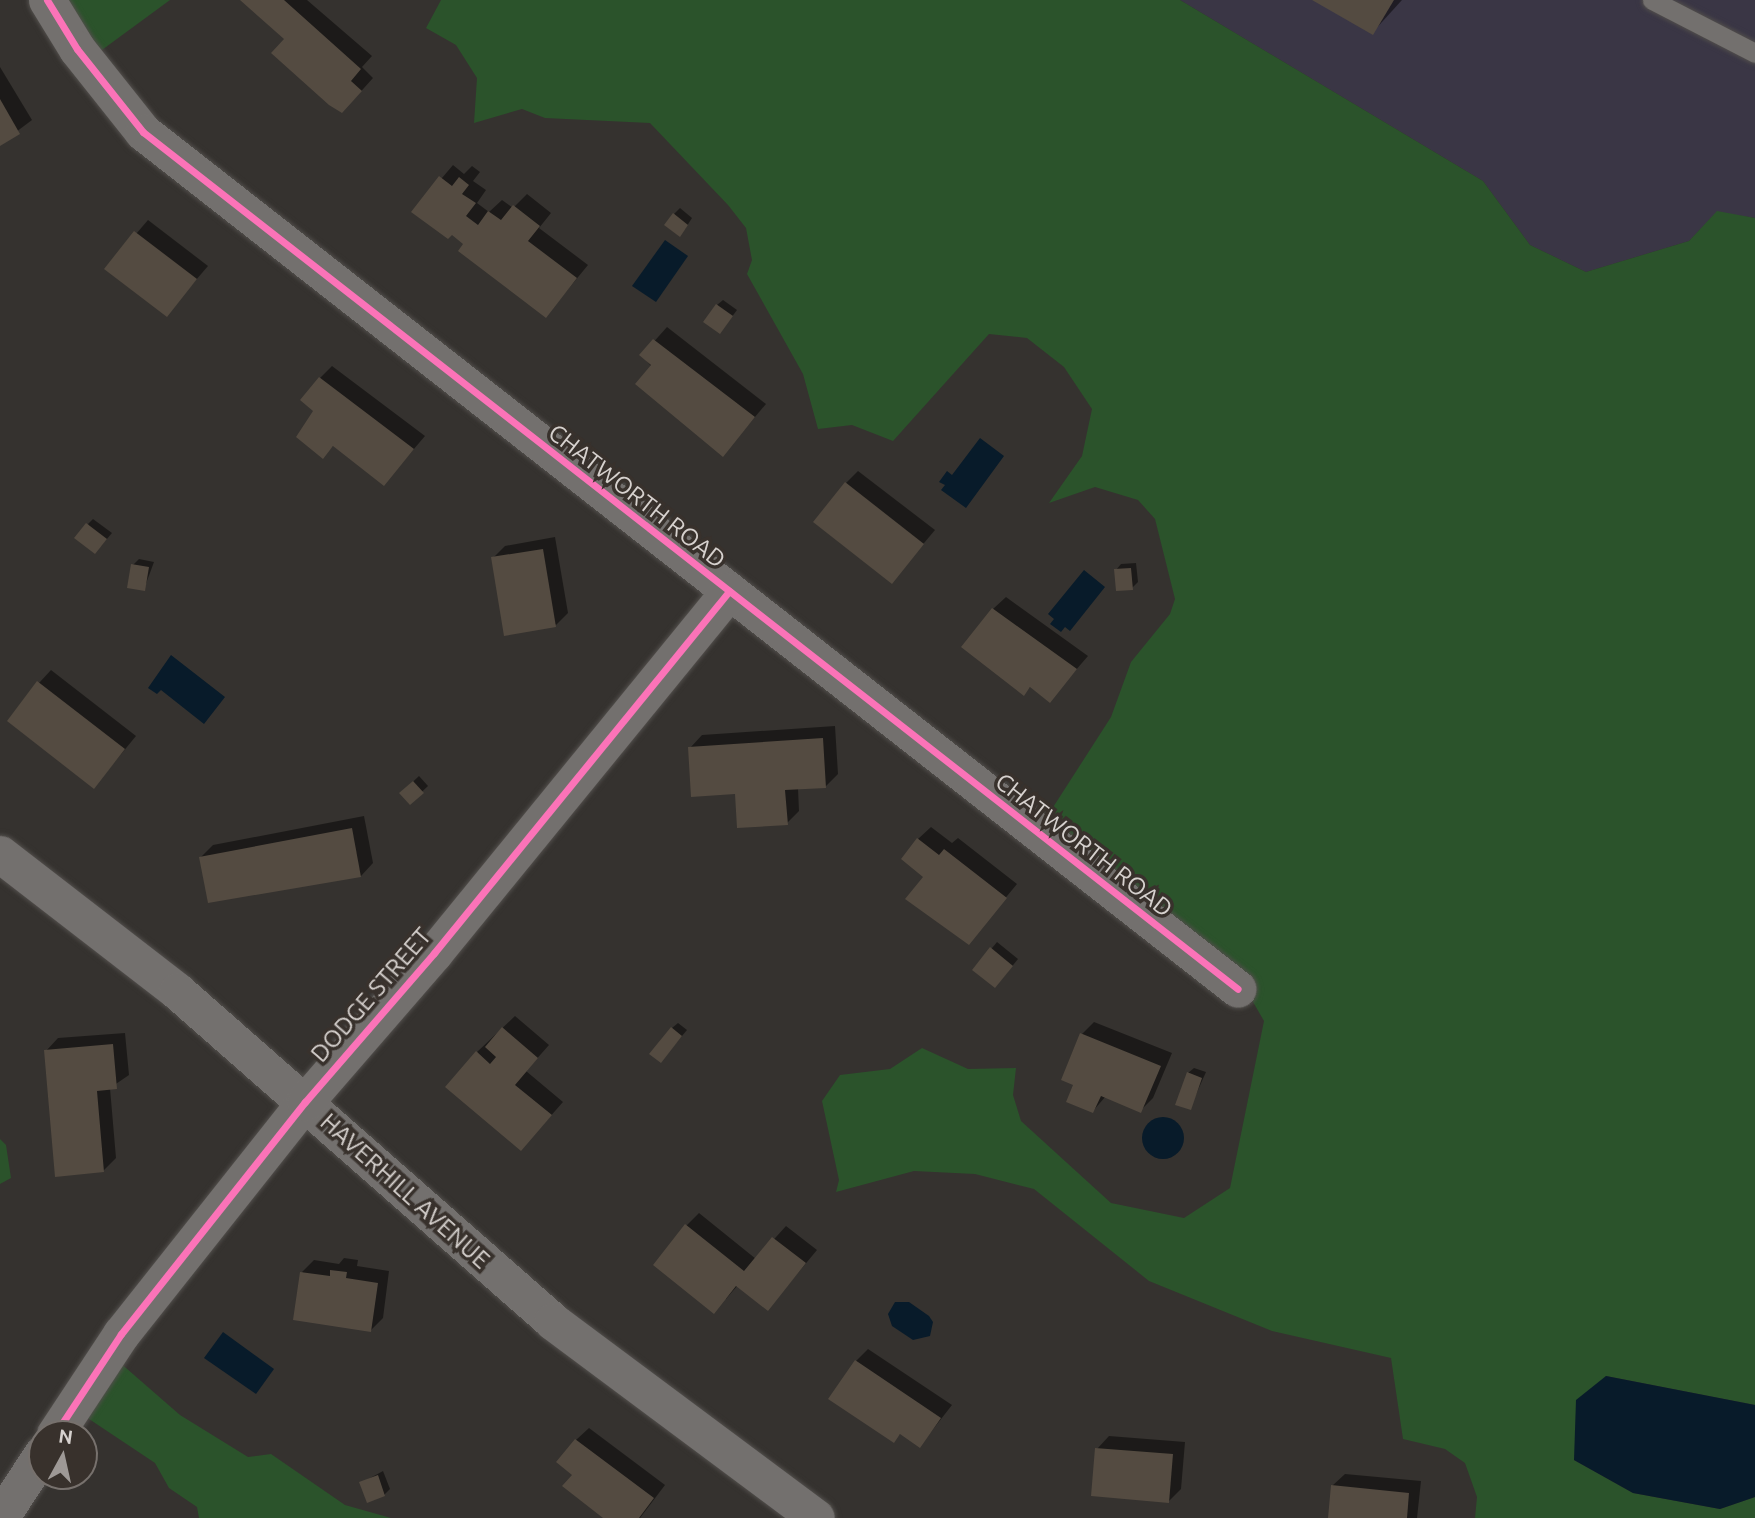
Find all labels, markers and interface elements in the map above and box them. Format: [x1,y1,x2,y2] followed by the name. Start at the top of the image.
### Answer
[543,418,731,574] street label: CHATWORTH ROAD
[990,767,1178,923] street label: CHATWORTH ROAD
[305,922,437,1068] street label: DODGE STREET
[315,1107,495,1275] street label: HAVERHILL AVENUE
[28,1420,98,1490] north arrow
[57,1424,74,1448] text: N

